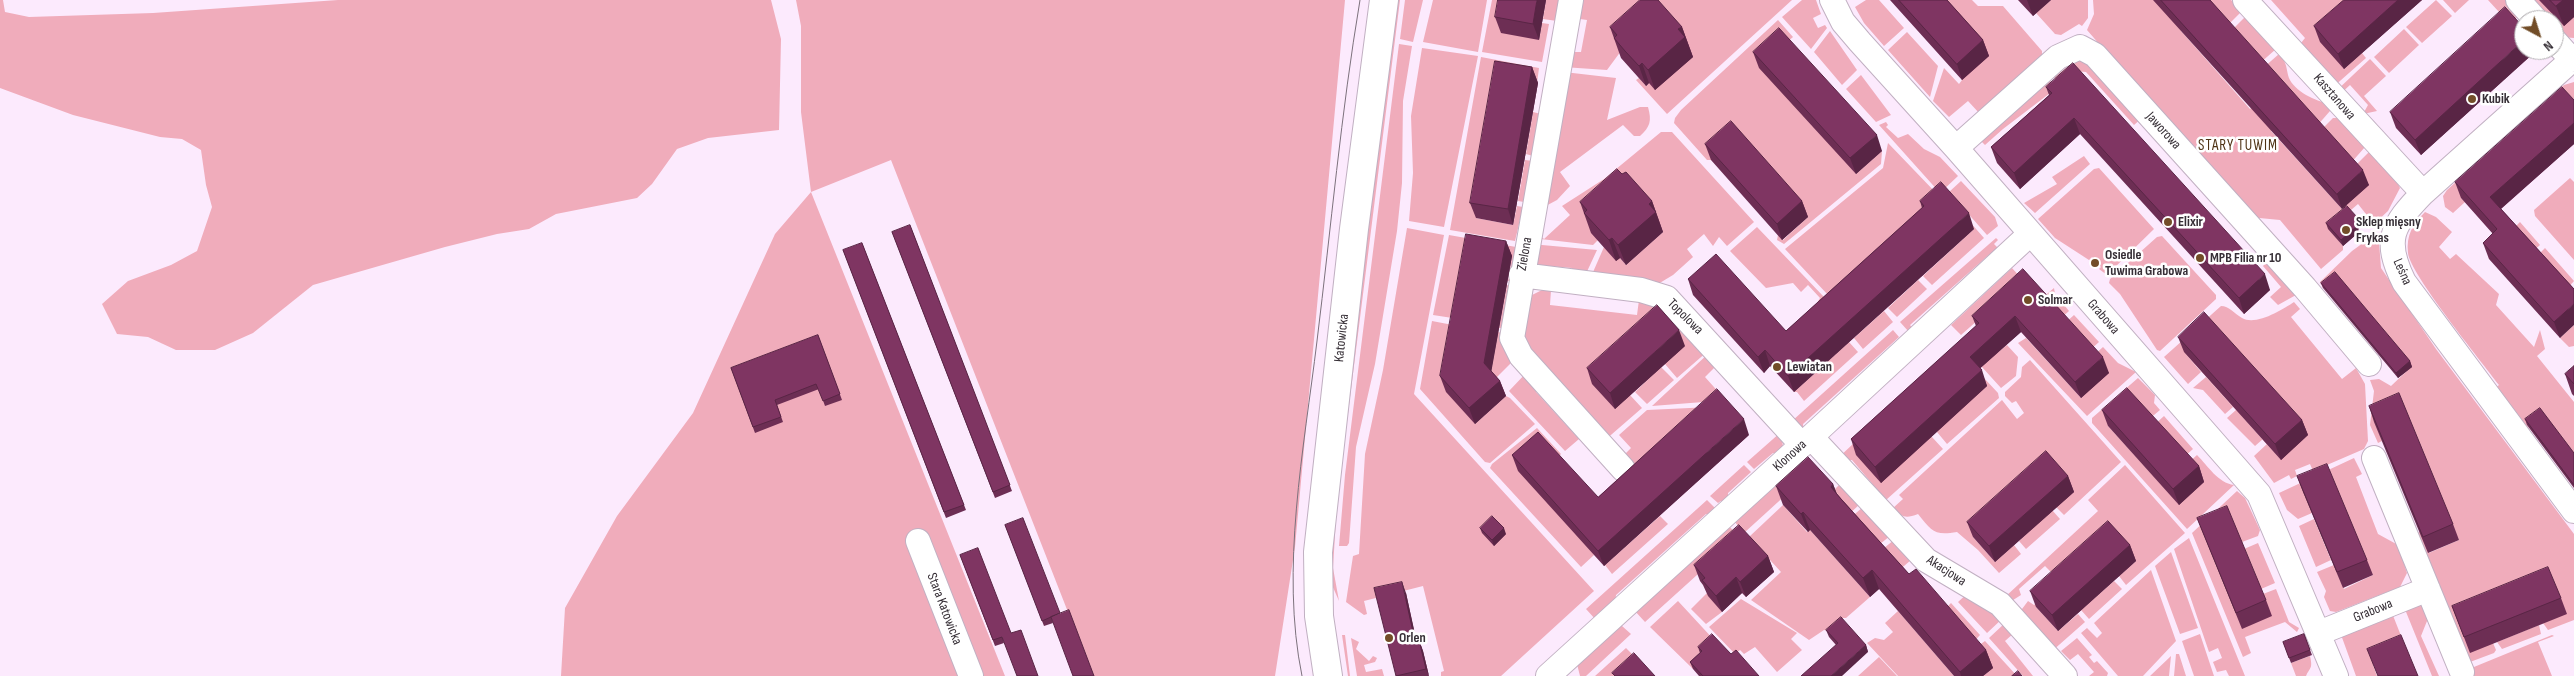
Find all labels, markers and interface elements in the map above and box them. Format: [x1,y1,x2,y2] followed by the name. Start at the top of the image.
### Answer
[2514,10,2564,60] north arrow
[2540,37,2557,55] text: N
[2309,70,2359,124] street label: Kasztanowa
[2482,91,2510,107] place label: Kubik
[2466,93,2478,105] marker: Kubik
[2142,109,2184,153] street label: Jaworowa
[2197,137,2279,155] district label: STARY TUWIM
[2178,214,2203,230] place label: Elixir
[2356,214,2421,246] place label: Sklep mięsny Frykas
[2162,216,2174,228] marker: Elixir
[2340,224,2352,236] marker: Sklep mięsny Frykas
[1514,236,1536,272] street label: Zielona
[2105,247,2188,280] place label: Osiedle Tuwima Grabowa
[2210,250,2281,266] place label: MPB Filia nr 10
[2194,252,2206,264] marker: MPB Filia nr 10
[2389,256,2415,288] street label: Leśna
[2089,257,2101,269] marker: Osiedle Tuwima Grabowa
[2038,292,2073,308] place label: Solmar
[2022,294,2034,306] marker: Solmar
[1664,296,1706,338] street label: Topolowa
[2083,296,2123,338] street label: Grabowa
[1331,313,1353,363] street label: Katowicka
[1787,359,1832,375] place label: Lewiatan
[1771,361,1783,373] marker: Lewiatan
[1770,437,1810,475] street label: Klonowa
[1923,552,1969,590] street label: Akacjowa
[923,571,965,647] street label: Stara Katowicka
[2351,596,2395,626] street label: Grabowa
[1399,630,1426,646] place label: Orlen
[1383,632,1395,644] marker: Orlen

